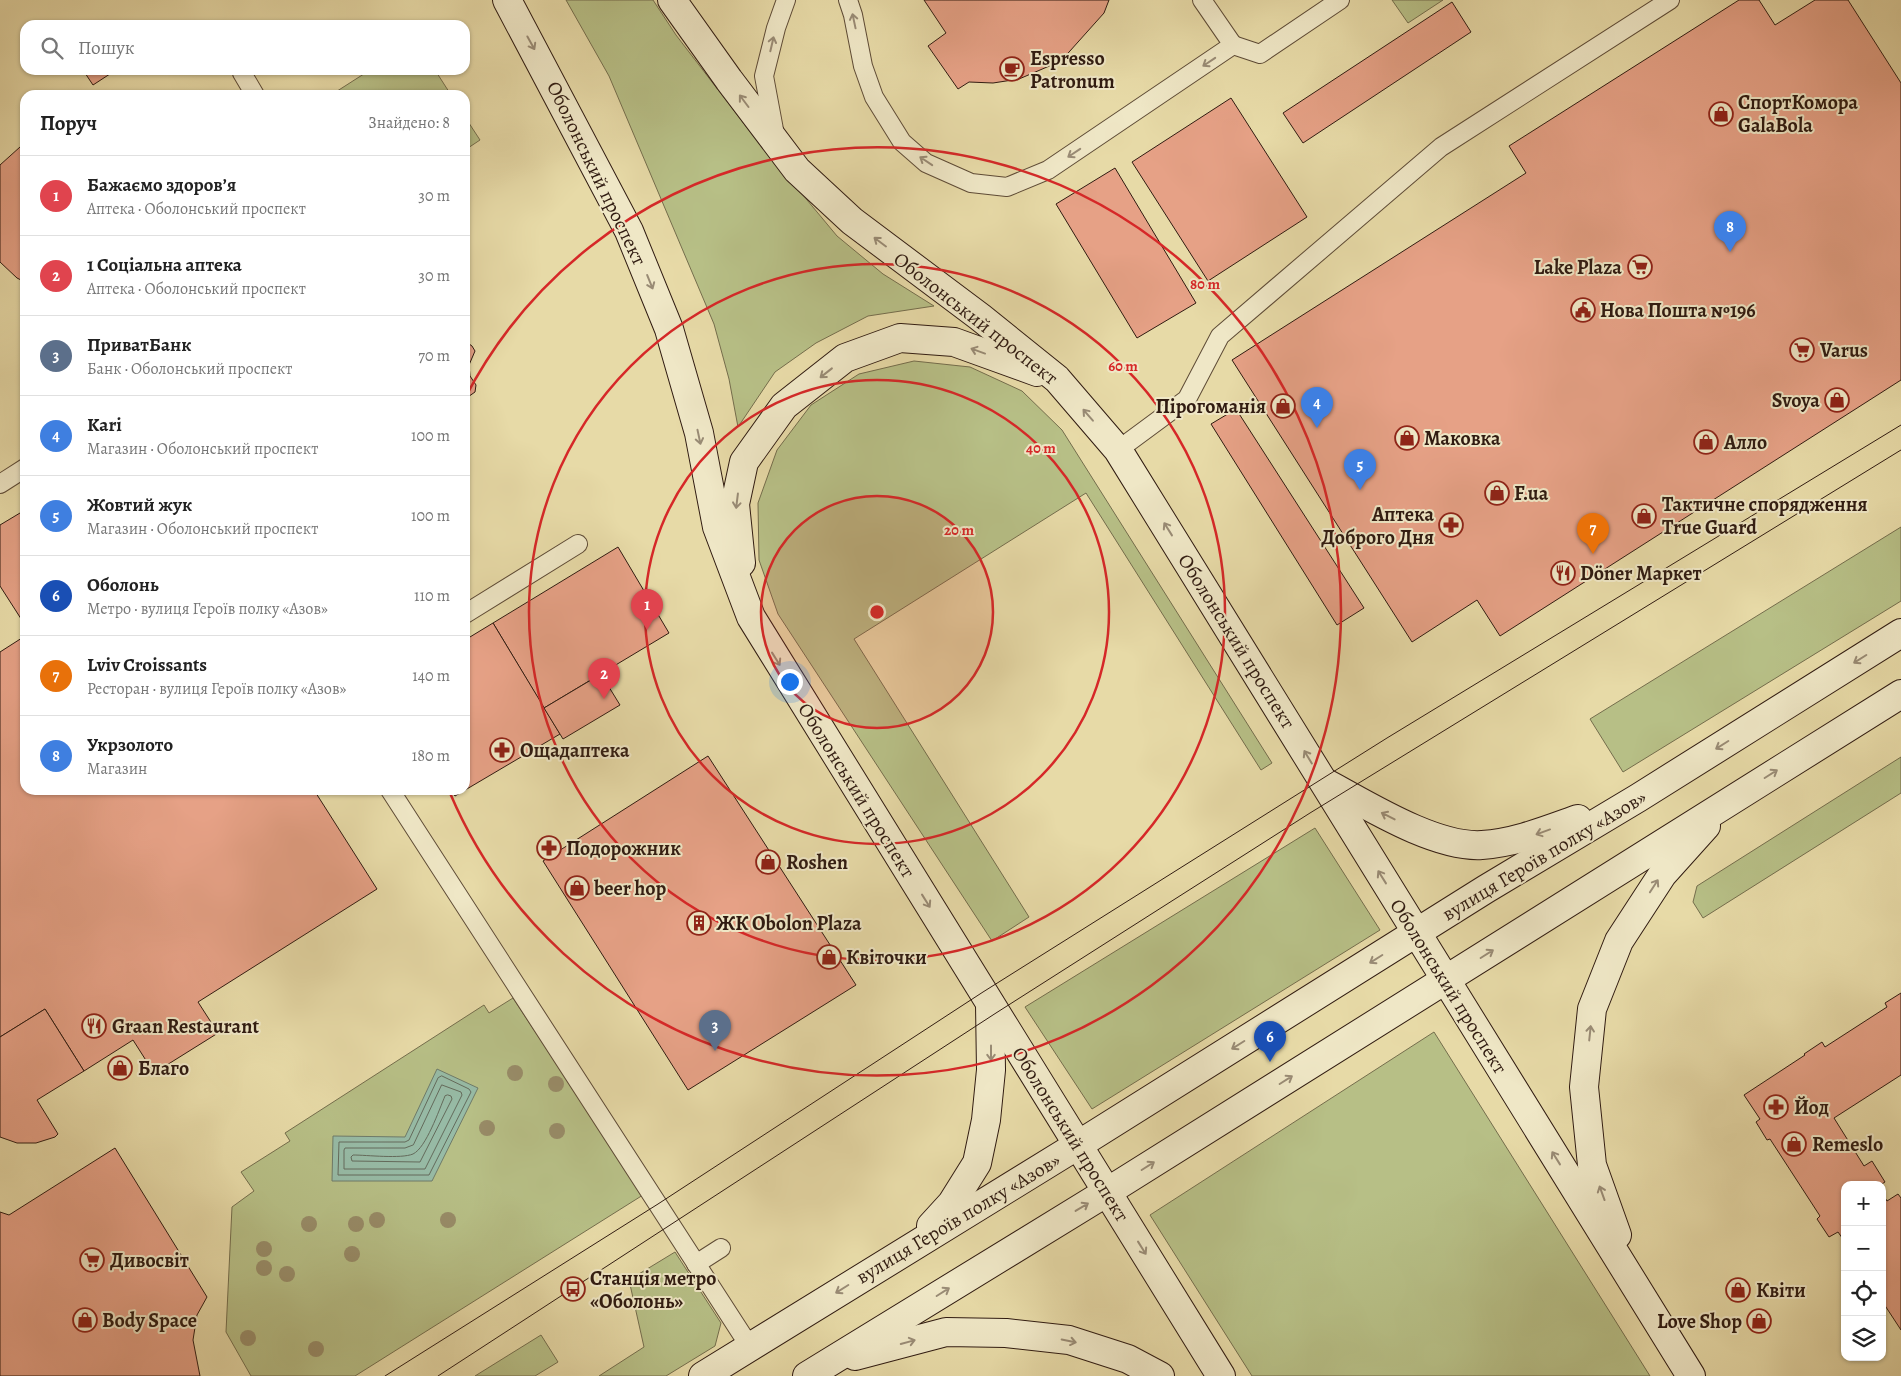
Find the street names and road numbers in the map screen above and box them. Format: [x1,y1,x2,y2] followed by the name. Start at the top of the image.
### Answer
[540,77,653,270] street label: Оболонський проспект
[888,246,1064,391] street label: Оболонський проспект
[1172,549,1302,734] street label: Оболонський проспект
[792,698,922,883] street label: Оболонський проспект
[1437,783,1652,927] street label: вулиця Героїв полку «Азов»
[1384,894,1514,1079] street label: Оболонський проспект
[1006,1042,1136,1227] street label: Оболонський проспект
[851,1146,1066,1290] street label: вулиця Героїв полку «Азов»

